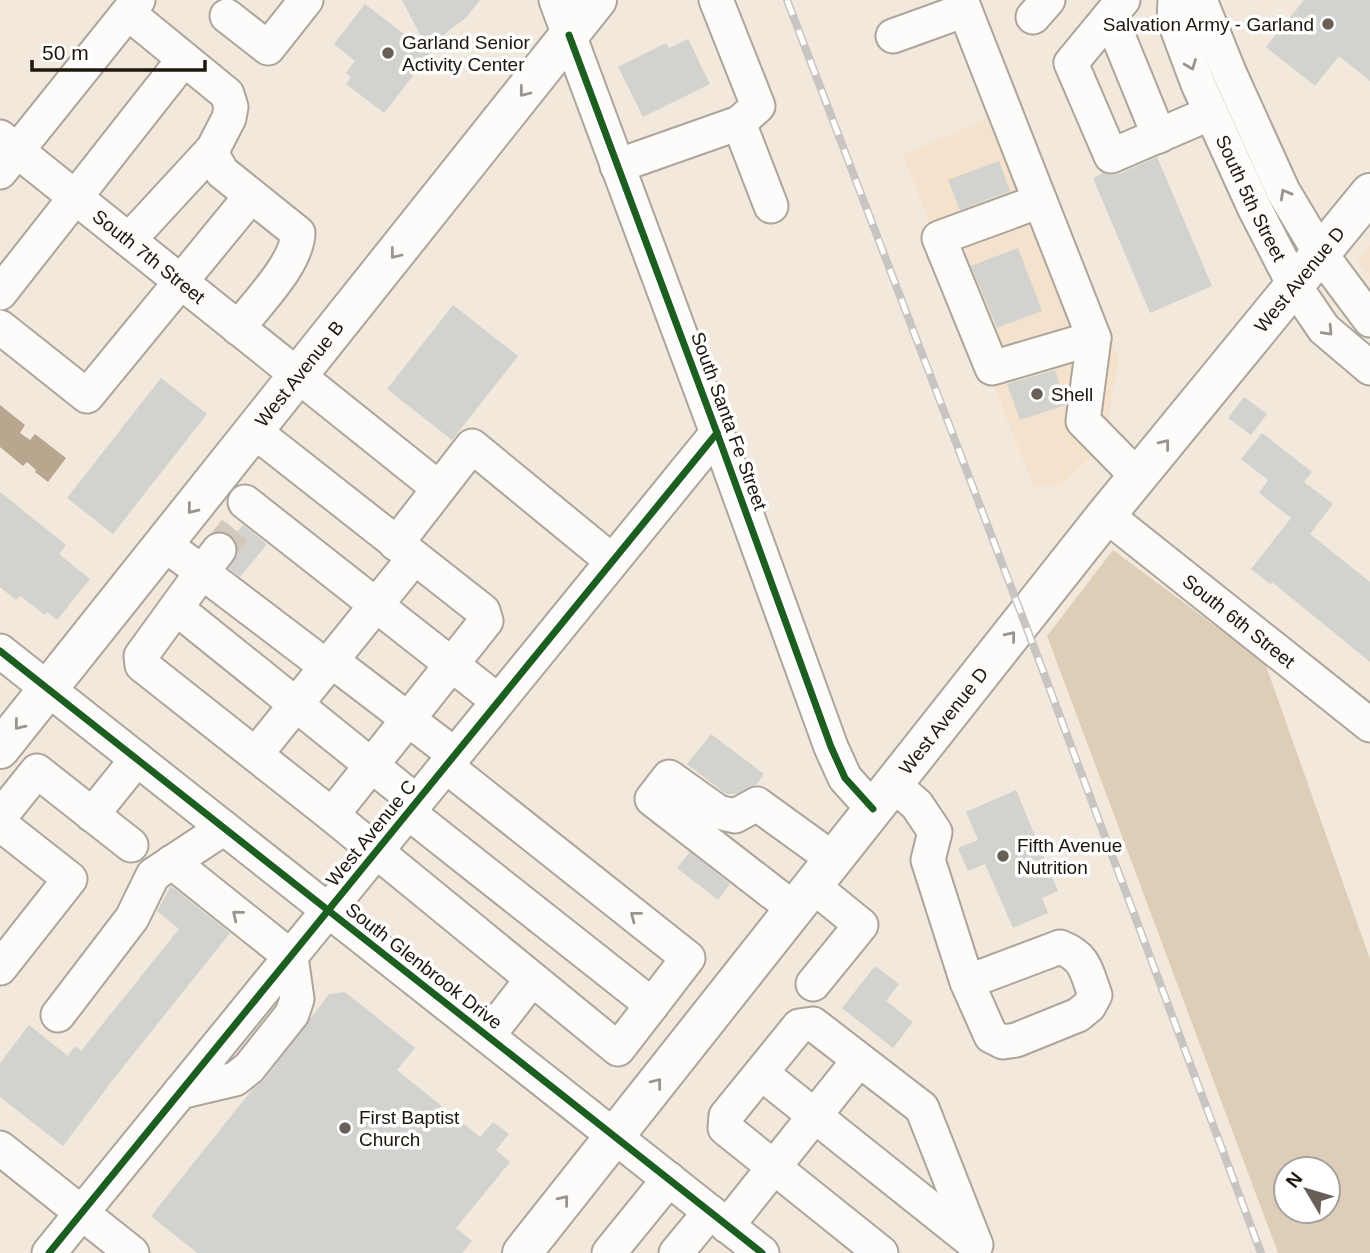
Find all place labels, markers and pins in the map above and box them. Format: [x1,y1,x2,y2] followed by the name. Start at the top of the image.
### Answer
[1103,14,1314,35] place label: Salvation Army - Garland
[1320,16,1336,32] marker: Salvation Army - Garland
[402,32,530,75] place label: Garland Senior Activity Center
[380,45,396,61] marker: Garland Senior Activity Center
[1051,384,1093,405] place label: Shell
[1029,386,1045,402] marker: Shell
[1017,835,1122,878] place label: Fifth Avenue Nutrition
[995,848,1011,864] marker: Fifth Avenue Nutrition
[359,1107,460,1150] place label: First Baptist Church
[337,1120,353,1136] marker: First Baptist Church

